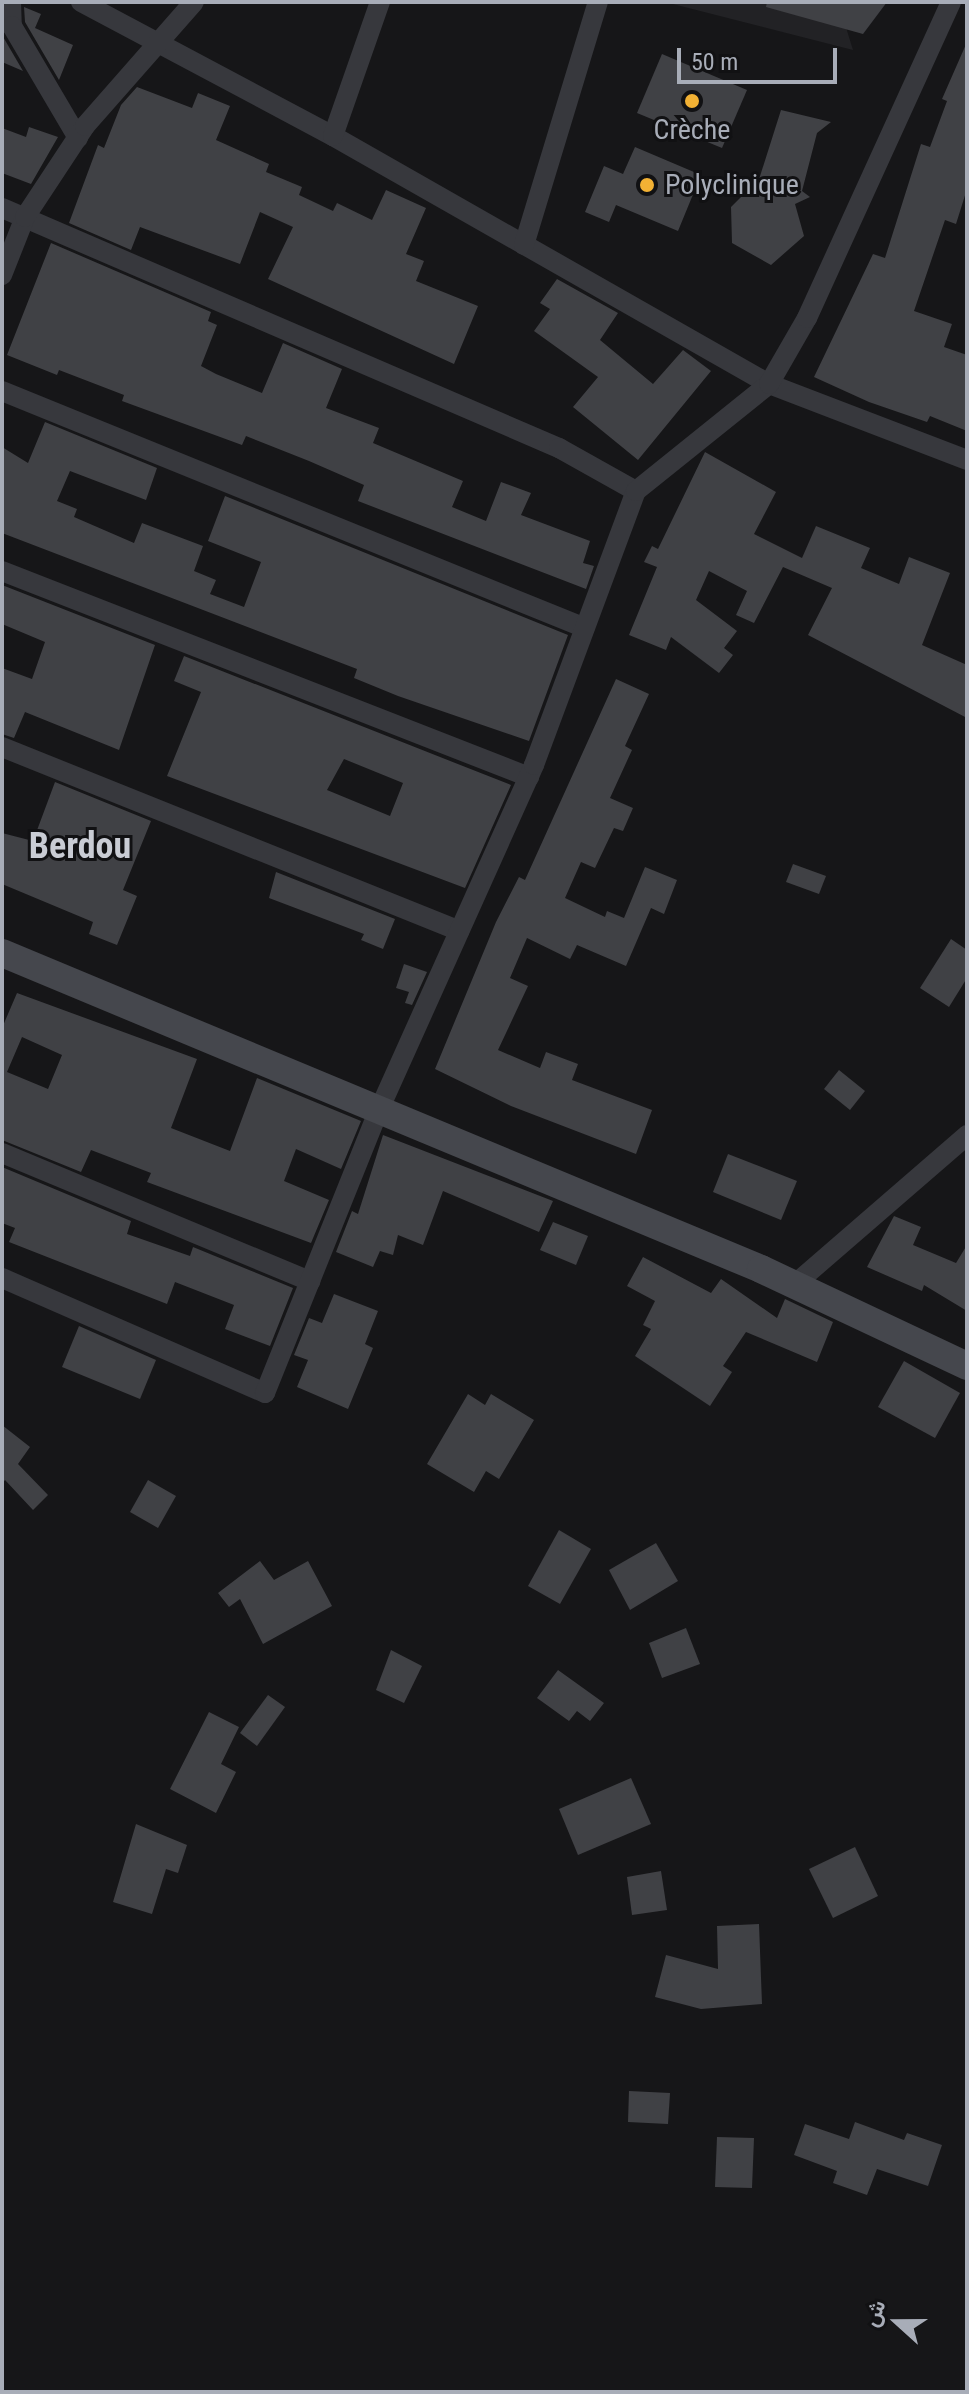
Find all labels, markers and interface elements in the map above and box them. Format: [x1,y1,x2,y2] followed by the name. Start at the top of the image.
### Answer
[681,32,841,82] scale bar
[691,48,738,76] text: 50 m
[683,92,701,110] marker: Crèche
[654,113,730,147] place label: Crèche
[665,168,799,202] place label: Polyclinique
[636,174,658,196] marker: Polyclinique
[29,825,131,869] district label: Berdou
[857,2282,937,2362] north arrow
[858,2296,891,2330] text: ش

